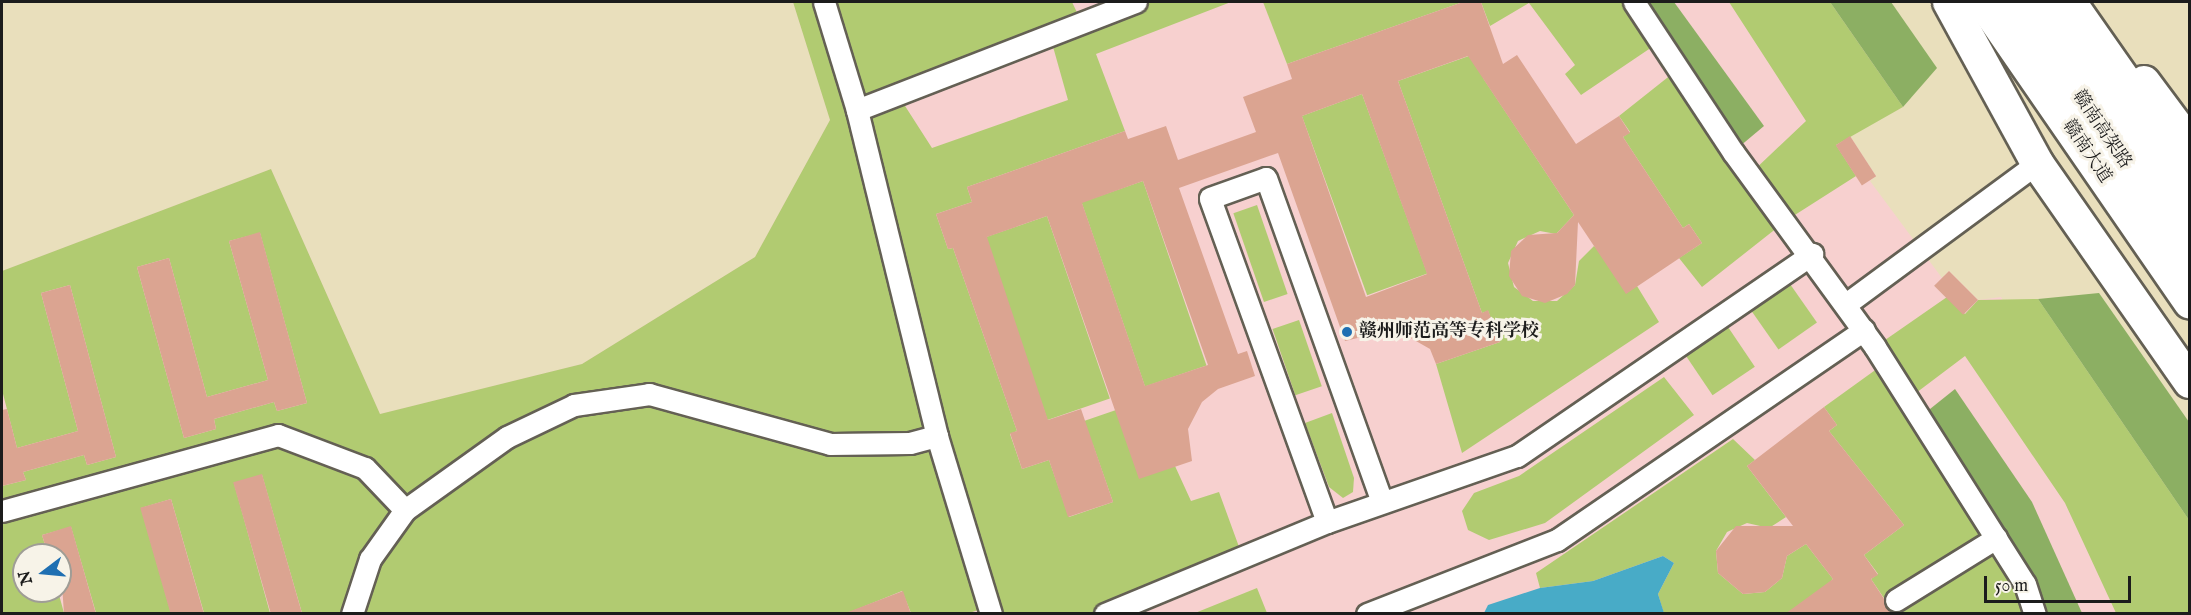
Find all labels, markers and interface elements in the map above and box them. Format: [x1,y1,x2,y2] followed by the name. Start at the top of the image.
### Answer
[2067,87,2135,173] street label: 赣南高架路
[2057,116,2115,188] street label: 赣南大道
[1359,321,1539,343] place label: 赣州师范高等专科学校
[1340,325,1354,339] marker: 赣州师范高等专科学校
[12,543,72,603] north arrow
[1987,564,2134,602] scale bar
[15,568,38,587] text: N
[1995,575,2028,598] text: 50 m

